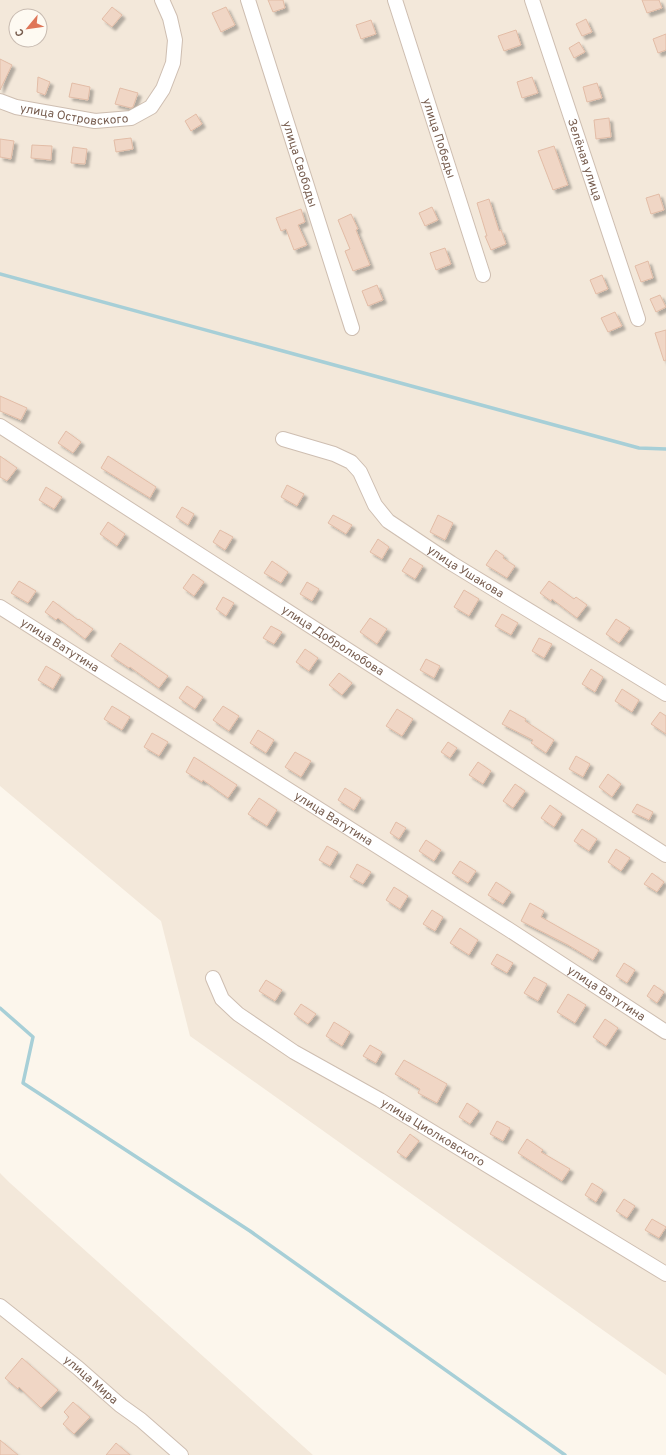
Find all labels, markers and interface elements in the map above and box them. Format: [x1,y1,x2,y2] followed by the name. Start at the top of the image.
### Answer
[8,8,48,48] north arrow
[12,26,28,39] text: С
[418,96,459,180] street label: улица Победы
[19,101,129,130] street label: улица Островского
[563,116,605,203] street label: Зелёная улица
[278,119,320,209] street label: улица Свободы
[424,542,507,602] street label: улица Ушакова
[278,602,387,680] street label: улица Добролюбова
[17,615,102,677] street label: улица Ватутина
[291,788,375,850] street label: улица Ватутина
[564,963,648,1025] street label: улица Ватутина
[377,1095,488,1171] street label: улица Циолковского
[60,1352,121,1408] street label: улица Мира

